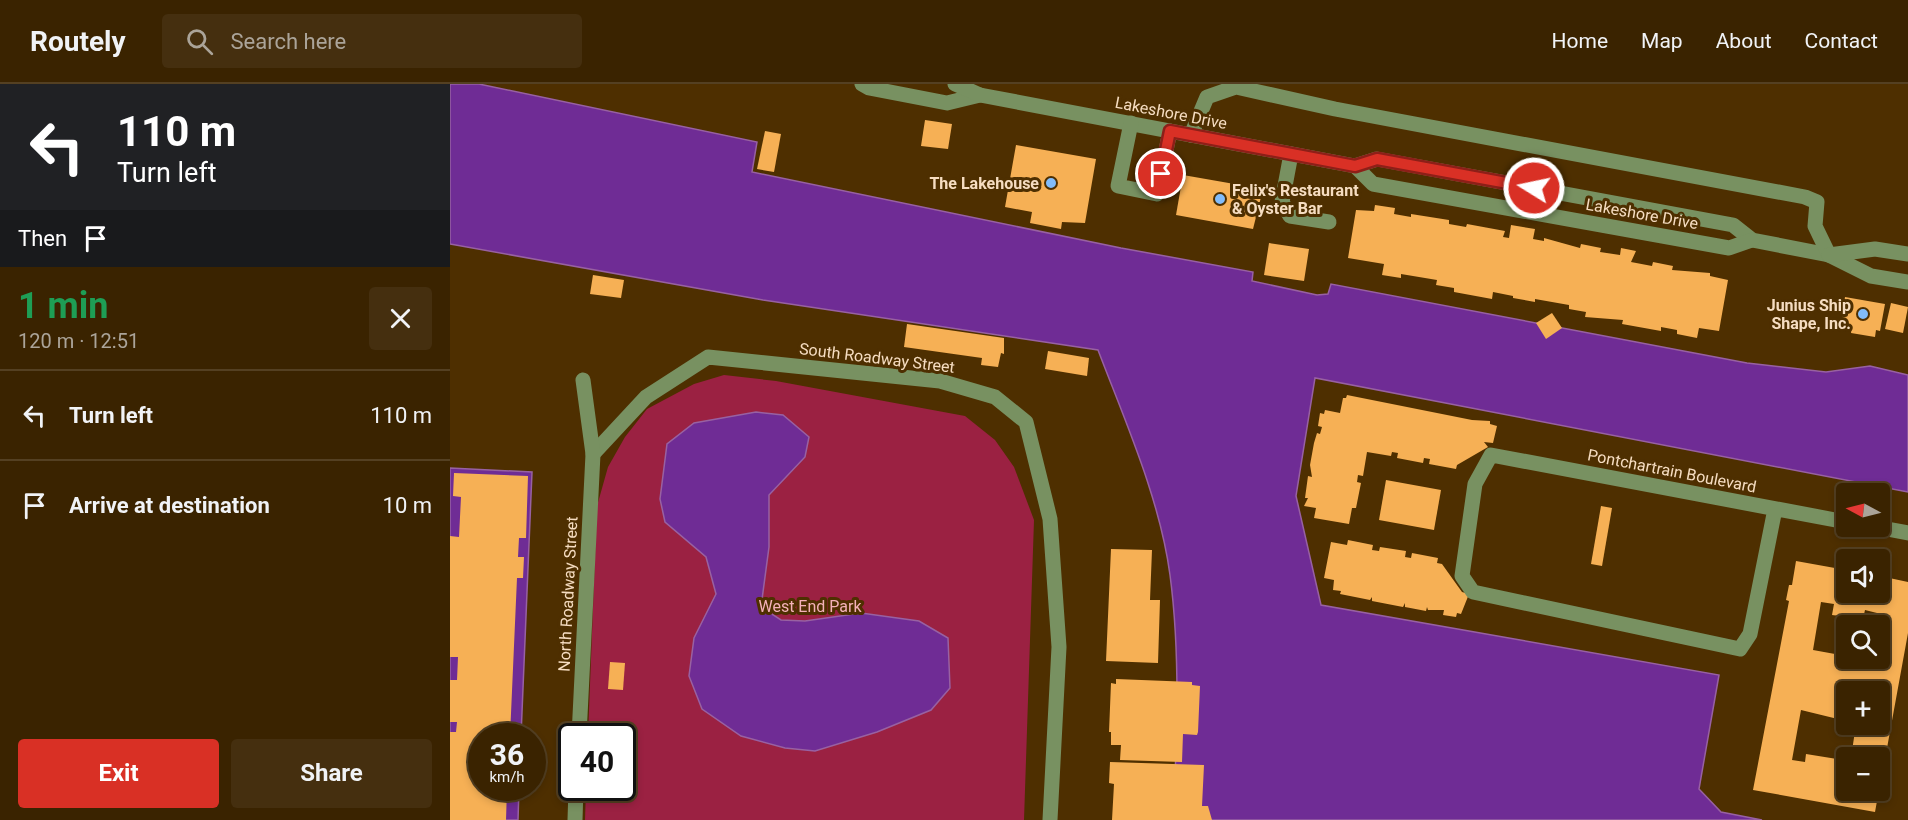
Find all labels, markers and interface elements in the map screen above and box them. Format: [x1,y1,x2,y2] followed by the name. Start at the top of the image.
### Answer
[162,14,582,68] search box
[30,25,126,58] text: Routely
[183,25,216,58] icon: search
[231,29,346,54] text: Search here
[1552,29,1608,53] text: Home
[1641,29,1683,53] text: Map
[1716,29,1772,53] text: About
[1805,29,1878,53] text: Contact
[1113,93,1229,133] street label: Lakeshore Drive
[117,107,236,156] text: 110 m
[18,108,96,186] icon: left
[1135,148,1186,199] pin
[1502,156,1566,220] position arrow
[117,157,217,189] text: Turn left
[1144,157,1177,190] icon: arrive
[929,174,1039,193] place label: The Lakehouse
[1044,176,1058,190] marker: The Lakehouse
[1232,181,1359,218] place label: Felix's Restaurant & Oyster Bar
[1213,192,1227,206] marker: Felix's Restaurant & Oyster Bar
[1584,195,1700,233] street label: Lakeshore Drive
[79,222,112,255] icon: arrive
[18,226,67,251] text: Then
[18,285,109,327] text: 1 min
[369,287,432,350] button: close
[1767,296,1851,333] place label: Junius Ship Shape, Inc.
[1856,307,1870,321] marker: Junius Ship Shape, Inc.
[18,329,139,353] text: 120 m · 12:51
[798,339,956,377] street label: South Roadway Street
[18,399,51,432] icon: left
[69,403,153,428] text: Turn left
[370,403,432,428] text: 110 m
[1586,445,1758,497] street label: Pontchartrain Boulevard
[1836,483,1890,537] north arrow
[1836,483,1890,801] map controls
[18,489,51,522] icon: arrive
[69,493,270,518] text: Arrive at destination
[383,493,432,518] text: 10 m
[554,516,582,672] street label: North Roadway Street
[1836,549,1890,603] button: sound
[758,597,862,616] park label: West End Park
[1836,615,1890,669] button: search
[1836,681,1890,735] button: +
[558,723,636,801] speed limit sign: 40
[490,737,524,772] text: 36
[18,739,219,808] button: Exit
[231,739,432,808] button: Share
[1836,747,1890,801] button: −
[489,768,525,786] text: km/h

